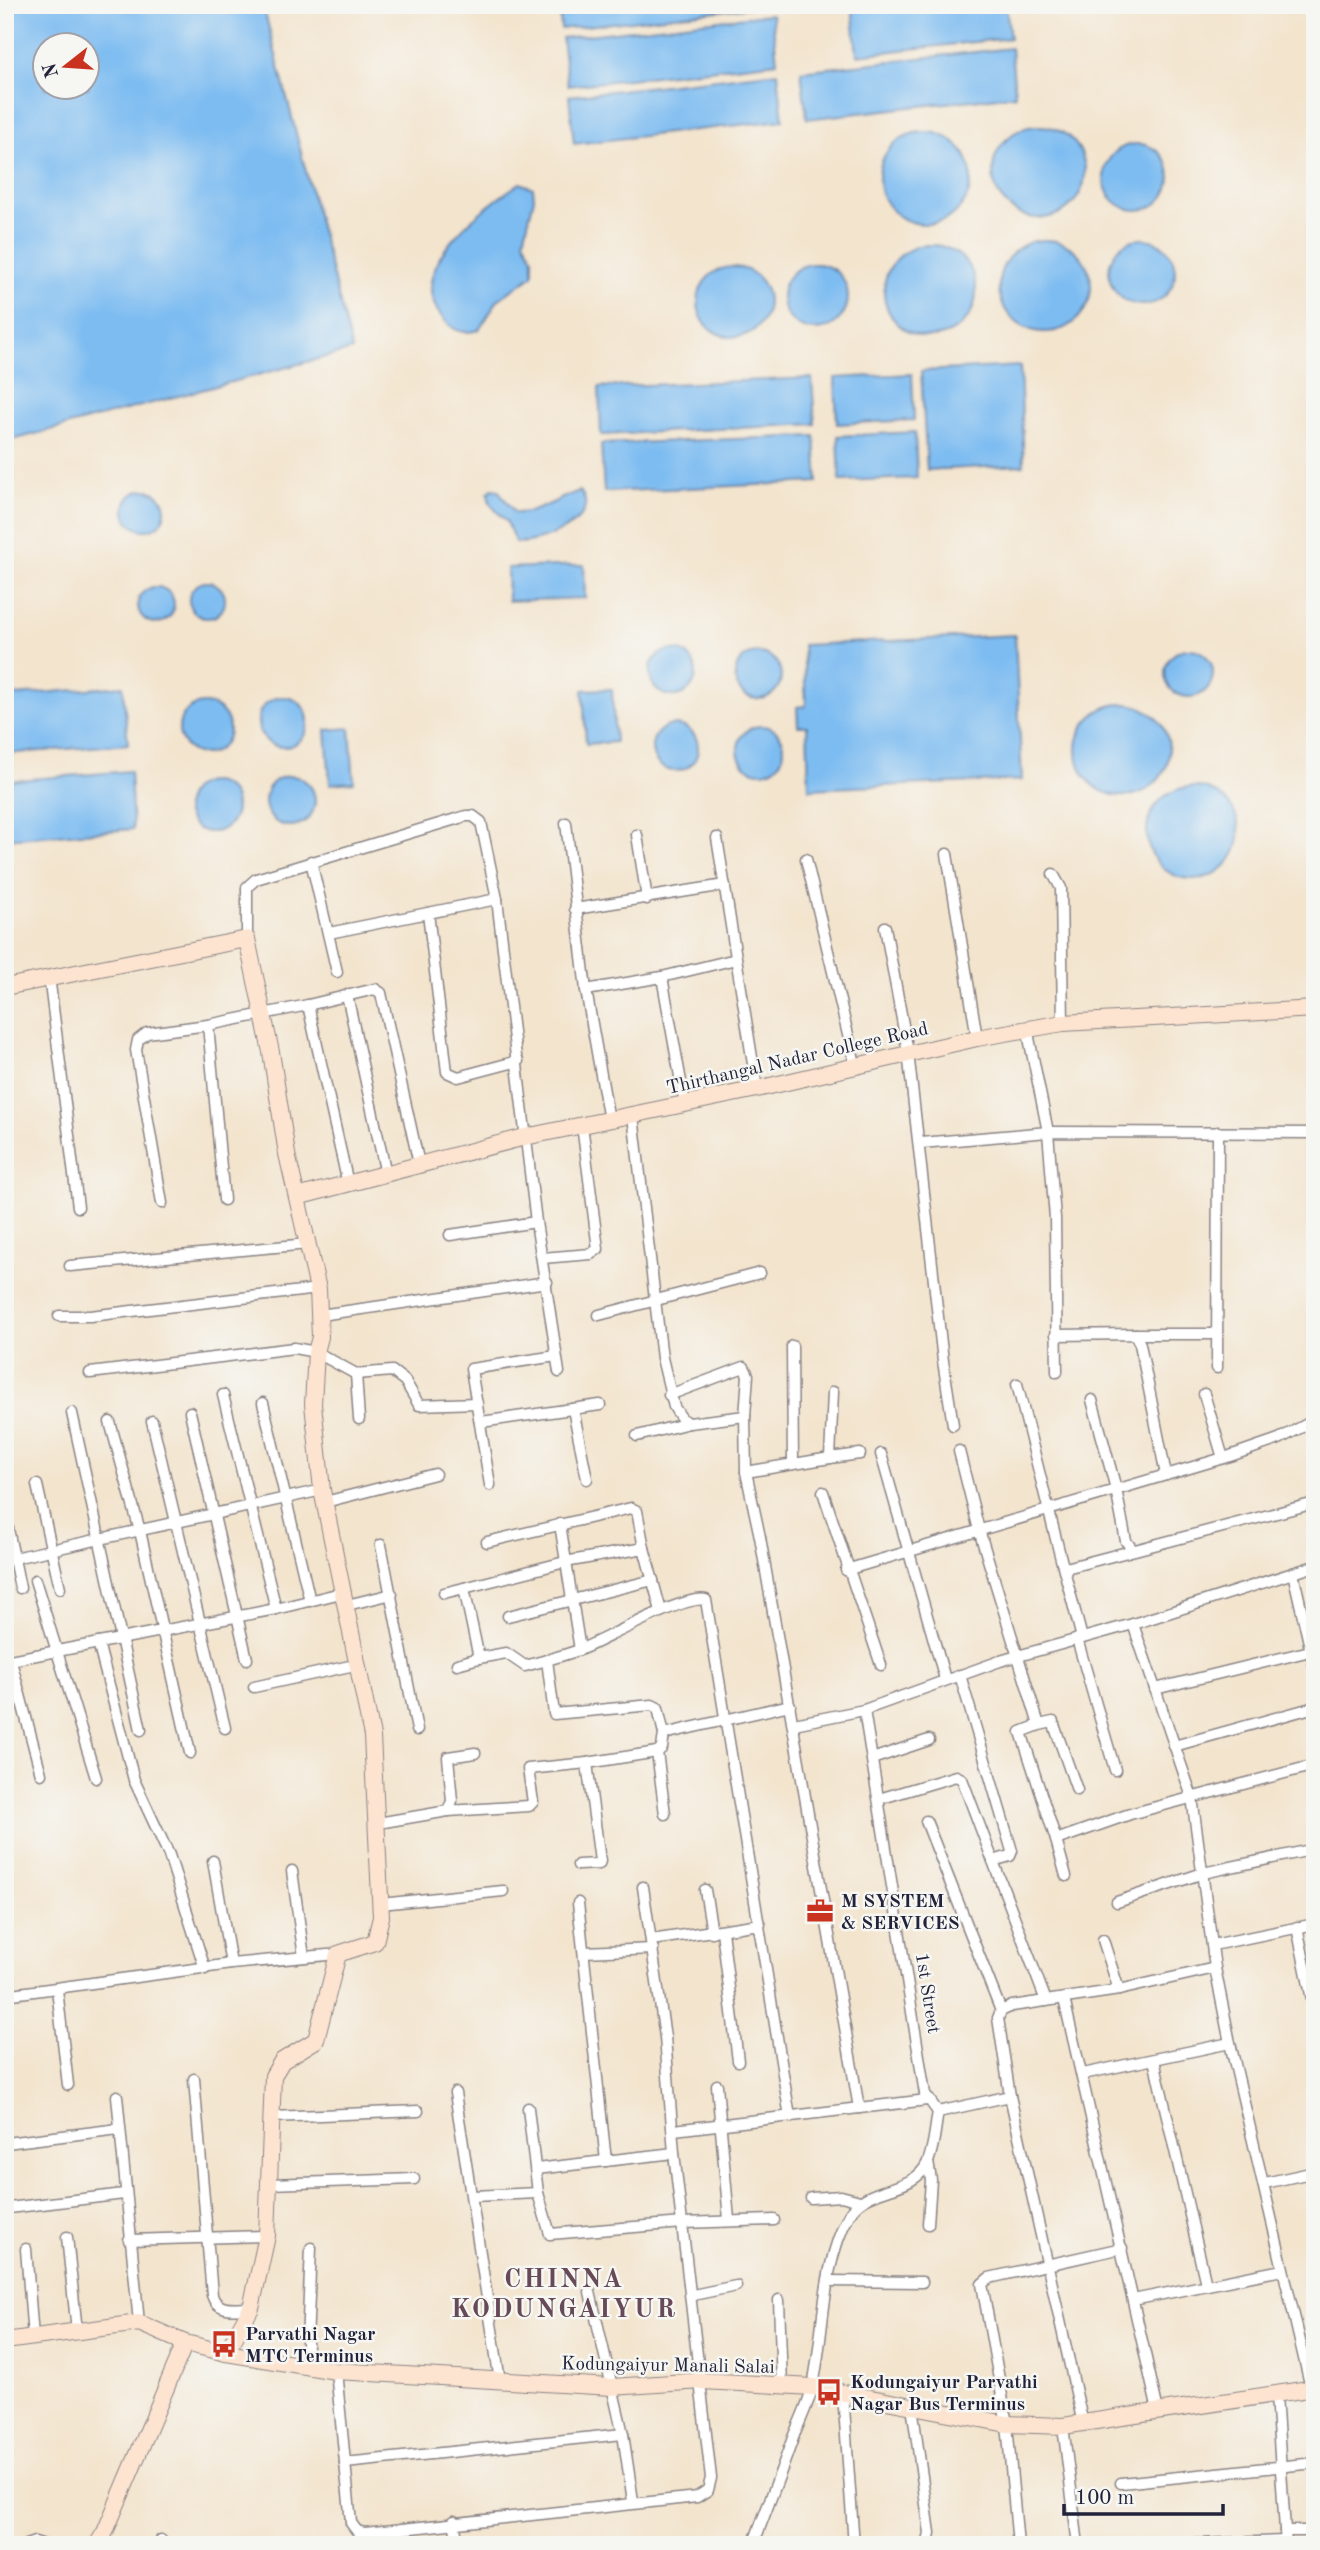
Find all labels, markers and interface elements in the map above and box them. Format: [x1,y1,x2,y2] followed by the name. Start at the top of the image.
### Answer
[32,32,102,102] north arrow
[41,60,63,80] text: N
[665,1020,930,1099] street label: Thirthangal Nadar College Road
[841,1893,959,1934] place label: M SYSTEM & SERVICES
[805,1896,835,1926] office icon: M SYSTEM & SERVICES
[911,1952,942,2035] street label: 1st Street
[451,2267,677,2323] district label: CHINNA KODUNGAIYUR
[245,2326,375,2367] place label: Parvathi Nagar MTC Terminus
[209,2329,239,2359] bus stop icon: Parvathi Nagar MTC Terminus
[561,2355,775,2378] street label: Kodungaiyur Manali Salai
[850,2374,1038,2415] place label: Kodungaiyur Parvathi Nagar Bus Terminus
[814,2377,844,2407] bus stop icon: Kodungaiyur Parvathi Nagar Bus Terminus
[1064,2473,1224,2517] scale bar
[1075,2488,1134,2509] text: 100 m

